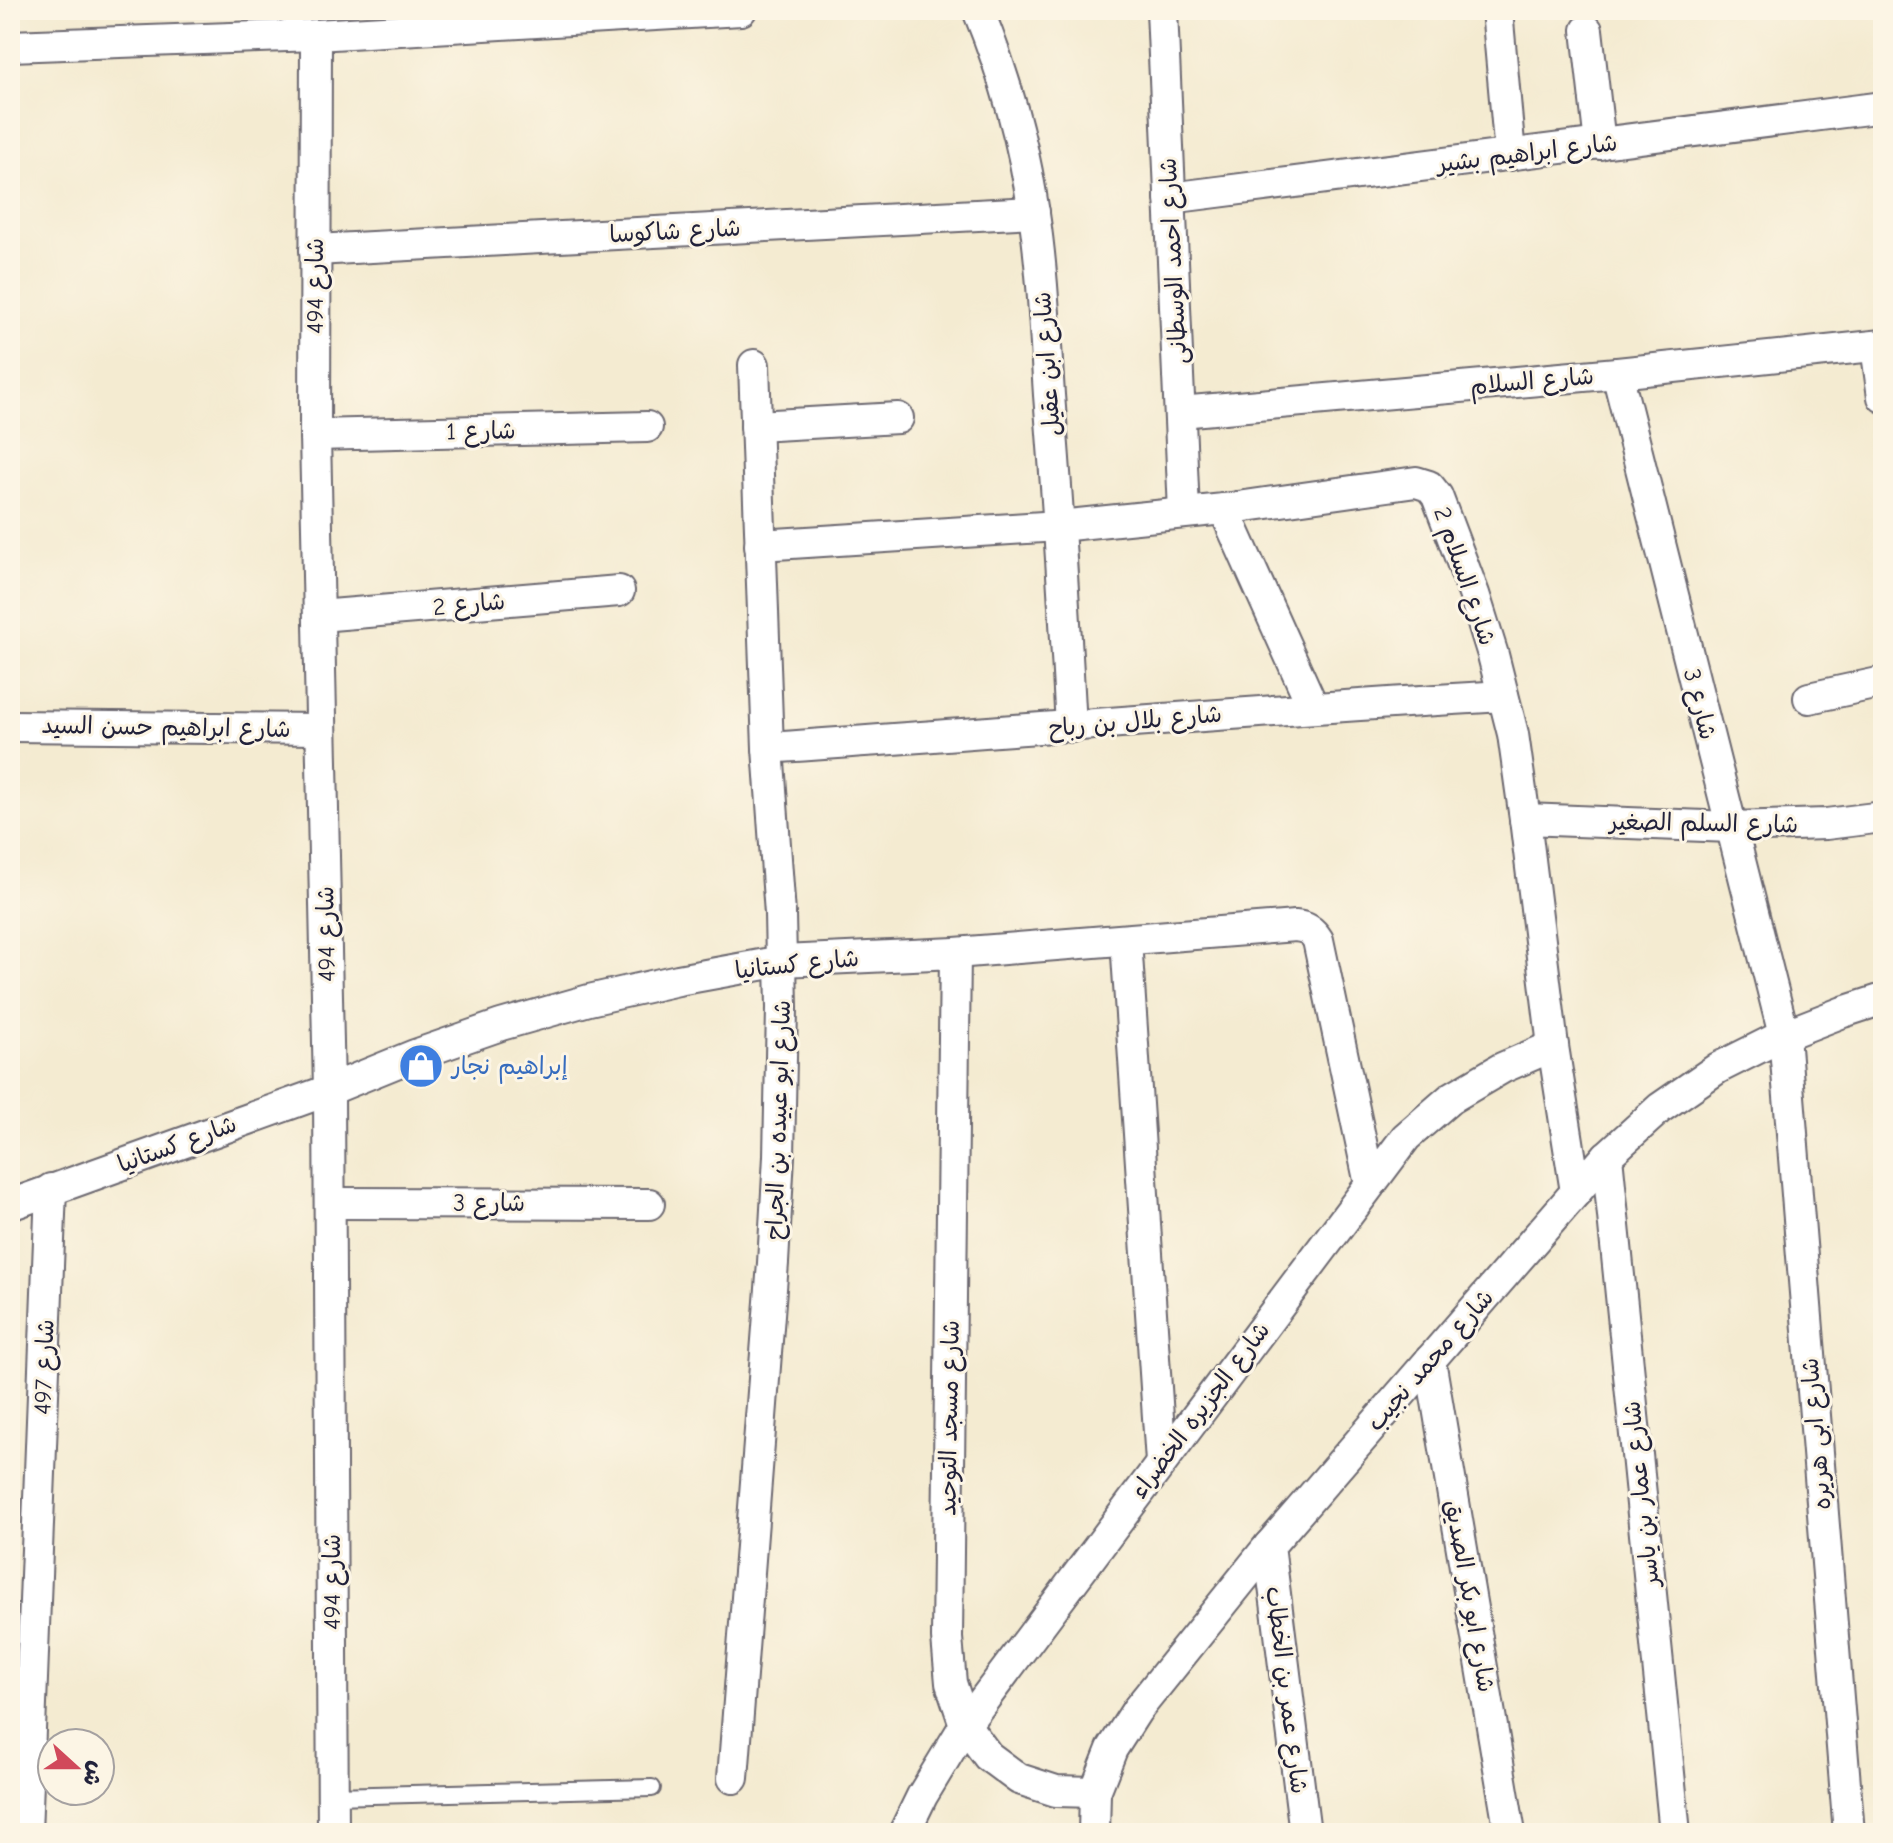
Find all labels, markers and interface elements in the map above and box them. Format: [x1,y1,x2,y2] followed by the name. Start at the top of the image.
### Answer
[1433,128,1619,182] street label: شارع ابراهيم بشير
[1154,157,1195,365] street label: شارع احمد الوسطانى
[609,214,741,251] street label: شارع شاكوسا
[301,238,332,334] street label: شارع 494
[1028,291,1069,437] street label: شارع ابن عقيل
[1469,362,1595,404] street label: شارع السلام
[446,416,516,449] street label: شارع 1
[1424,503,1502,650] street label: شارع السلام 2
[432,587,507,624] street label: شارع 2
[1675,666,1722,743] street label: شارع 3
[1047,699,1223,746] street label: شارع بلال بن رباح
[41,711,291,747] street label: شارع ابراهيم حسن السيد
[1607,807,1799,843] street label: شارع السلم الصغير
[311,886,344,982] street label: شارع 494
[734,944,861,987] street label: شارع كستانيا
[760,999,799,1241] street label: شارع ابو عبيده بن الجراح
[397,1042,445,1090] shop icon: إبراهيم نجار
[450,1052,568,1084] place label: إبراهيم نجار
[114,1110,241,1181] street label: شارع كستانيا
[453,1189,525,1220] street label: شارع 3
[1361,1283,1501,1439] street label: شارع محمد نجيب
[1125,1316,1278,1505] street label: شارع الجزيره الخضراء
[28,1319,63,1415] street label: شارع 497
[933,1320,968,1516] street label: شارع مسجد التوحيد
[1795,1356,1840,1511] street label: شارع ابى هريره
[1617,1399,1668,1590] street label: شارع عمار بن ياسر
[1436,1498,1501,1695] street label: شارع ابو بكر الصديق
[318,1534,349,1630] street label: شارع 494
[1257,1585,1314,1796] street label: شارع عمر بن الخطاب
[36,1727,116,1807] north arrow
[77,1758,110,1790] text: ش

